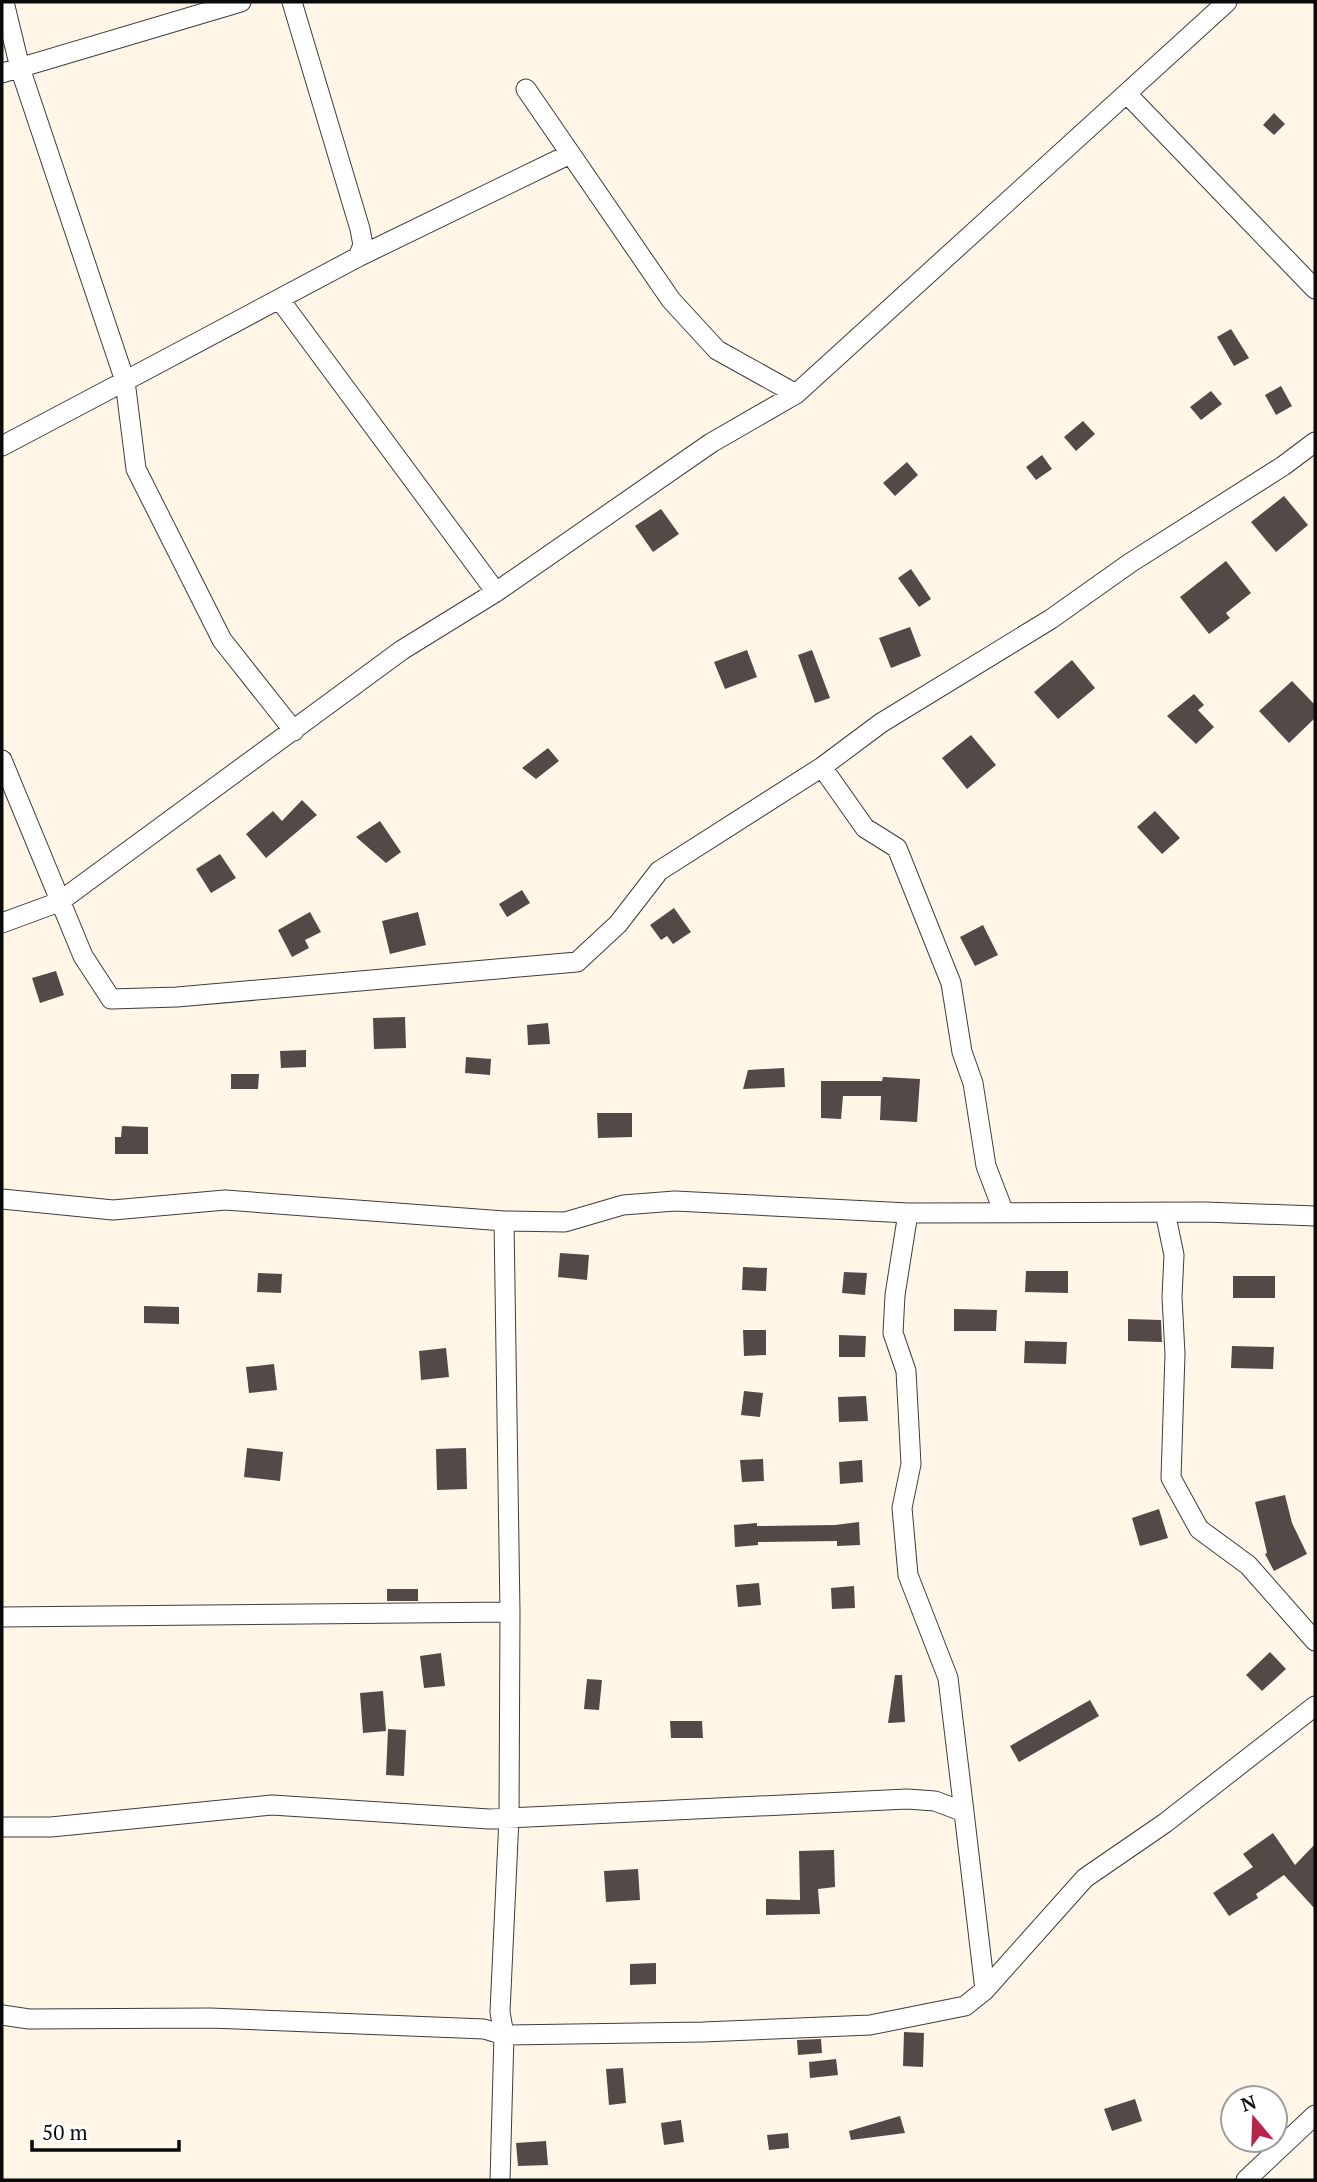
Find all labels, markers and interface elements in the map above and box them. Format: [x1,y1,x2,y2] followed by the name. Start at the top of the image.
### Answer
[1219,2084,1289,2154] north arrow
[1237,2088,1260,2117] text: N
[32,2108,178,2152] scale bar
[42,2118,88,2146] text: 50 m

